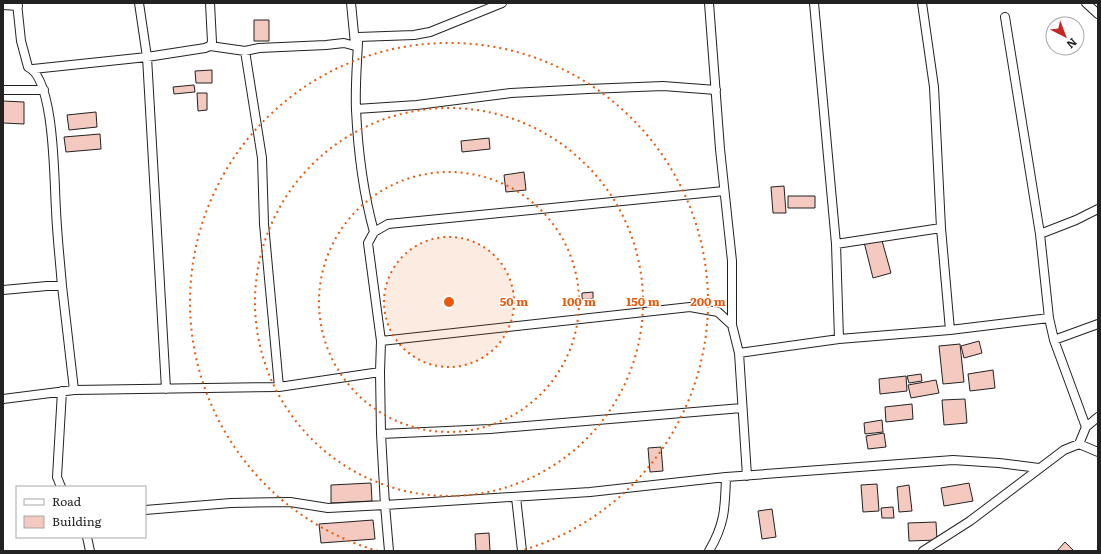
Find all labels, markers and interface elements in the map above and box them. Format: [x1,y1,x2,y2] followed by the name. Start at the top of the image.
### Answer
[1045,16,1085,56] north arrow
[1064,35,1081,53] text: N
[500,292,528,310] text: 50 m
[562,292,596,310] text: 100 m
[626,292,660,310] text: 150 m
[690,292,726,310] text: 200 m
[442,295,456,309] centre of rings
[16,486,146,538] legend
[52,492,82,510] text: Road
[52,512,102,530] text: Building

